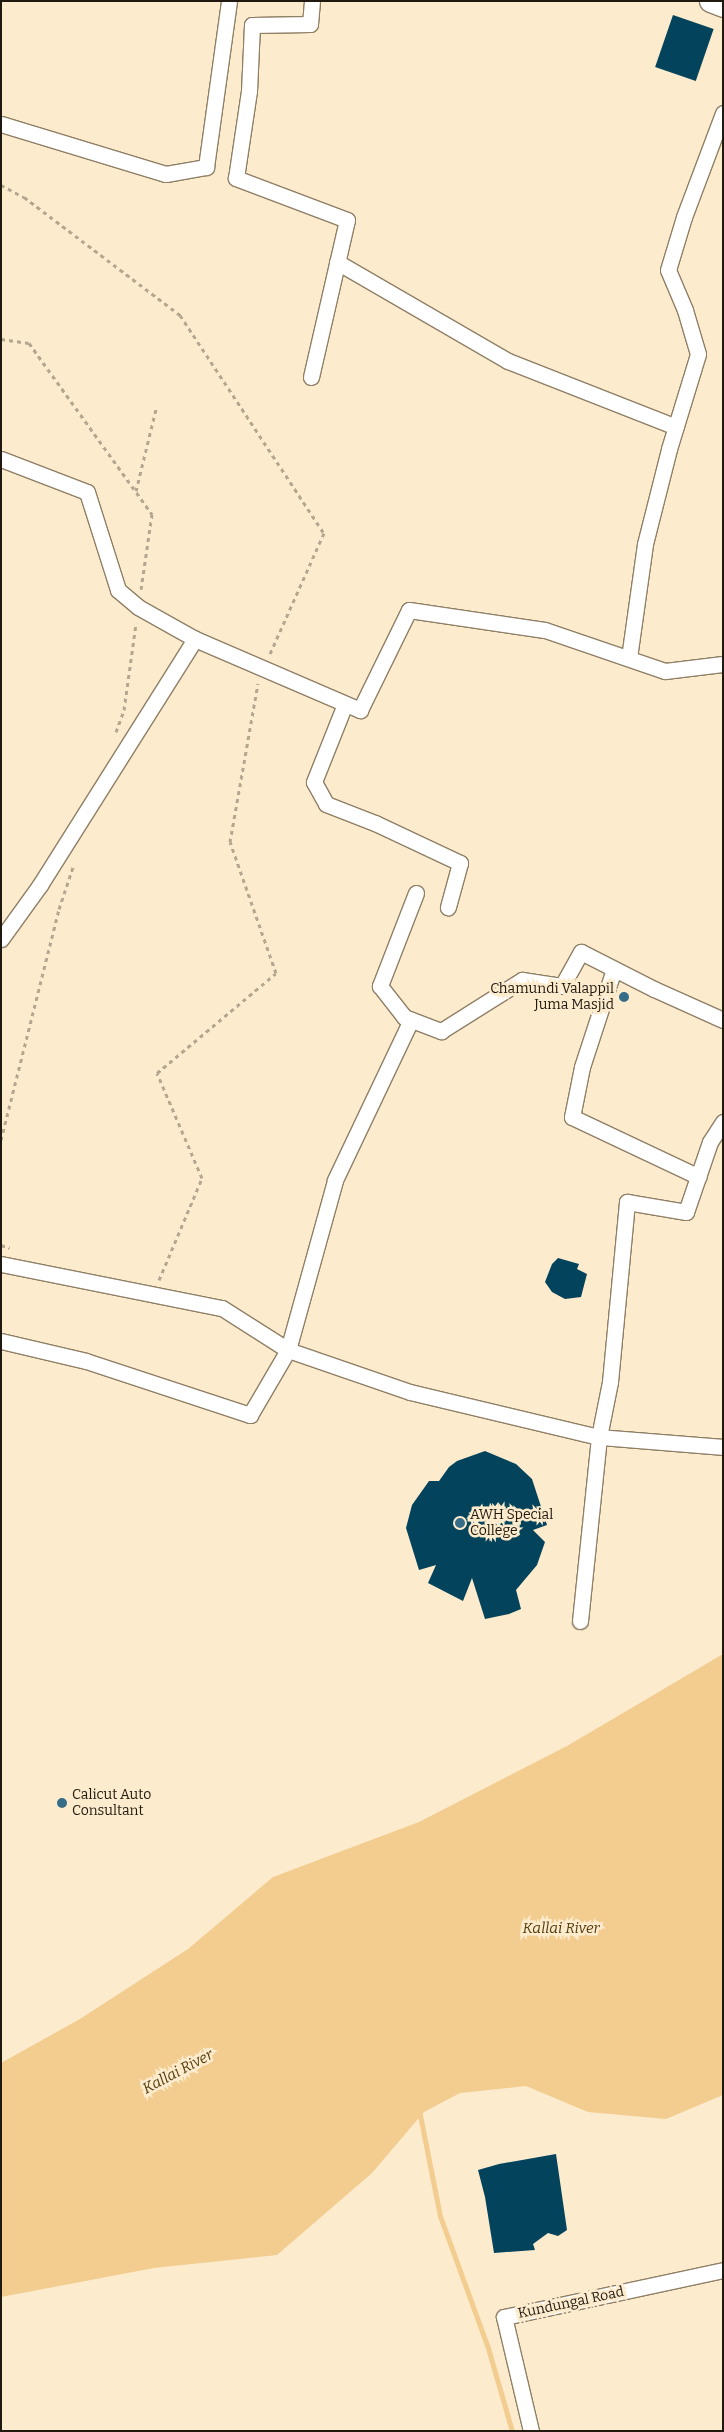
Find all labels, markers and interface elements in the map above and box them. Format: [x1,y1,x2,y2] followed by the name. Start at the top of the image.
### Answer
[490,981,614,1014] place label: Chamundi Valappil Juma Masjid
[618,991,630,1003] marker: Chamundi Valappil Juma Masjid
[470,1507,553,1540] place label: AWH Special College
[454,1517,466,1529] marker: AWH Special College
[72,1787,151,1820] place label: Calicut Auto Consultant
[56,1797,68,1809] marker: Calicut Auto Consultant
[522,1920,600,1938] water label: Kallai River
[140,2046,216,2098] water label: Kallai River
[516,2284,626,2322] street label: Kundungal Road

